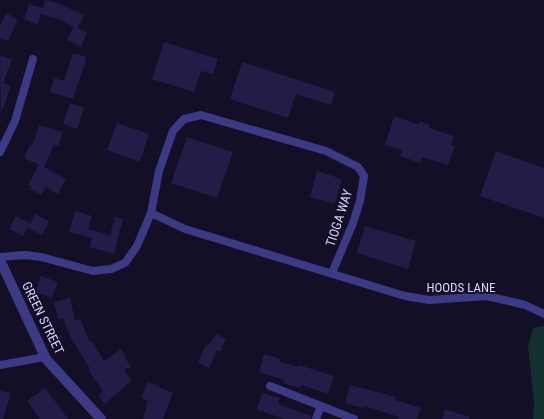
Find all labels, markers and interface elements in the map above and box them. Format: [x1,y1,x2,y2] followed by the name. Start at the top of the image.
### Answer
[323,187,355,249] street label: TIOGA WAY
[19,279,67,357] street label: GREEN STREET
[426,280,496,295] street label: HOODS LANE

